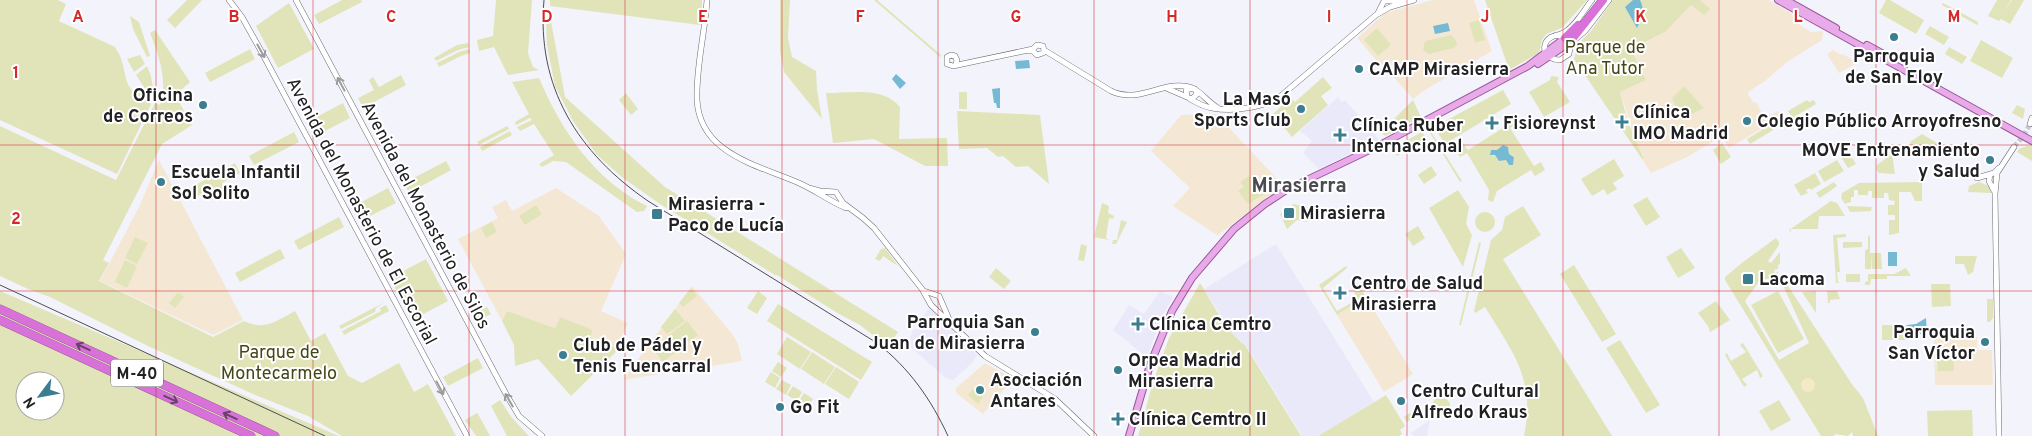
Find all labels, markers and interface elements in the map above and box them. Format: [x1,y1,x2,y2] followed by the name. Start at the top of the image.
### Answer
[72,8,84,28] text: A
[228,8,240,28] text: B
[386,8,396,28] text: C
[541,8,553,28] text: D
[698,8,708,28] text: E
[855,8,865,28] text: F
[1011,8,1021,28] text: G
[1166,8,1178,28] text: H
[1327,8,1331,28] text: I
[1481,8,1489,28] text: J
[1635,8,1647,28] text: K
[1793,8,1803,28] text: L
[1948,8,1960,28] text: M
[1888,31,1900,43] marker: Parroquia de San Eloy
[1564,37,1646,81] park label: Parque de Ana Tutor
[256,43,266,58] one-way arrow
[1845,46,1943,90] place label: Parroquia de San Eloy
[1369,59,1509,82] place label: CAMP Mirasierra
[1353,63,1365,75] marker: CAMP Mirasierra
[13,64,19,84] text: 1
[280,74,441,349] street label: Avenida del Monasterio de El Escorial
[336,77,345,92] one-way arrow
[103,85,193,129] place label: Oficina de Correos
[1194,89,1291,133] place label: La Masó Sports Club
[355,98,495,334] street label: Avenida del Monasterio de Silos
[197,99,209,111] marker: Oficina de Correos
[1633,102,1728,146] place label: Clínica IMO Madrid
[1295,103,1307,115] marker: La Masó Sports Club
[1757,111,2001,134] place label: Colegio Público Arroyofresno
[1503,113,1596,136] place label: Fisioreynst
[1351,115,1464,159] place label: Clínica Ruber Internacional
[1615,115,1629,129] marker: Clínica IMO Madrid
[1741,115,1753,127] marker: Colegio Público Arroyofresno
[1485,116,1499,130] marker: Fisioreynst
[1333,128,1347,142] marker: Clínica Ruber Internacional
[1802,140,1980,184] place label: MOVE Entrenamiento y Salud
[1984,154,1996,166] marker: MOVE Entrenamiento y Salud
[171,162,301,206] place label: Escuela Infantil Sol Solito
[1251,174,1347,200] district label: Mirasierra
[155,176,167,188] marker: Escuela Infantil Sol Solito
[668,194,784,238] place label: Mirasierra - Paco de Lucía
[1300,203,1386,226] place label: Mirasierra
[1282,206,1296,220] marker: Mirasierra
[650,207,664,221] marker: Mirasierra - Paco de Lucía
[11,210,21,230] text: 2
[1759,269,1825,292] place label: Lacoma
[1741,272,1755,286] marker: Lacoma
[1351,273,1483,317] place label: Centro de Salud Mirasierra
[1333,286,1347,300] marker: Centro de Salud Mirasierra
[868,312,1025,356] place label: Parroquia San Juan de Mirasierra
[1149,314,1271,337] place label: Clínica Cemtro
[1131,317,1145,331] marker: Clínica Cemtro
[1888,322,1975,366] place label: Parroquia San Víctor
[1029,326,1041,338] marker: Parroquia San Juan de Mirasierra
[573,335,711,379] place label: Club de Pádel y Tenis Fuencarral
[1979,336,1991,348] marker: Parroquia San Víctor
[76,342,91,352] one-way arrow
[221,342,337,386] park label: Parque de Montecarmelo
[557,349,569,361] marker: Club de Pádel y Tenis Fuencarral
[1128,350,1241,394] place label: Orpea Madrid Mirasierra
[111,359,163,386] road number: M-40
[1112,364,1124,376] marker: Orpea Madrid Mirasierra
[990,370,1082,414] place label: Asociación Antares
[15,371,65,421] north arrow
[436,380,445,395] one-way arrow
[1411,381,1539,425] place label: Centro Cultural Alfredo Kraus
[974,384,986,396] marker: Asociación Antares
[20,393,40,411] text: N
[504,394,514,408] one-way arrow
[163,395,178,404] one-way arrow
[1395,395,1407,407] marker: Centro Cultural Alfredo Kraus
[790,397,839,420] place label: Go Fit
[774,401,786,413] marker: Go Fit
[1129,409,1266,432] place label: Clínica Cemtro II
[223,410,238,420] one-way arrow
[1111,412,1125,426] marker: Clínica Cemtro II

